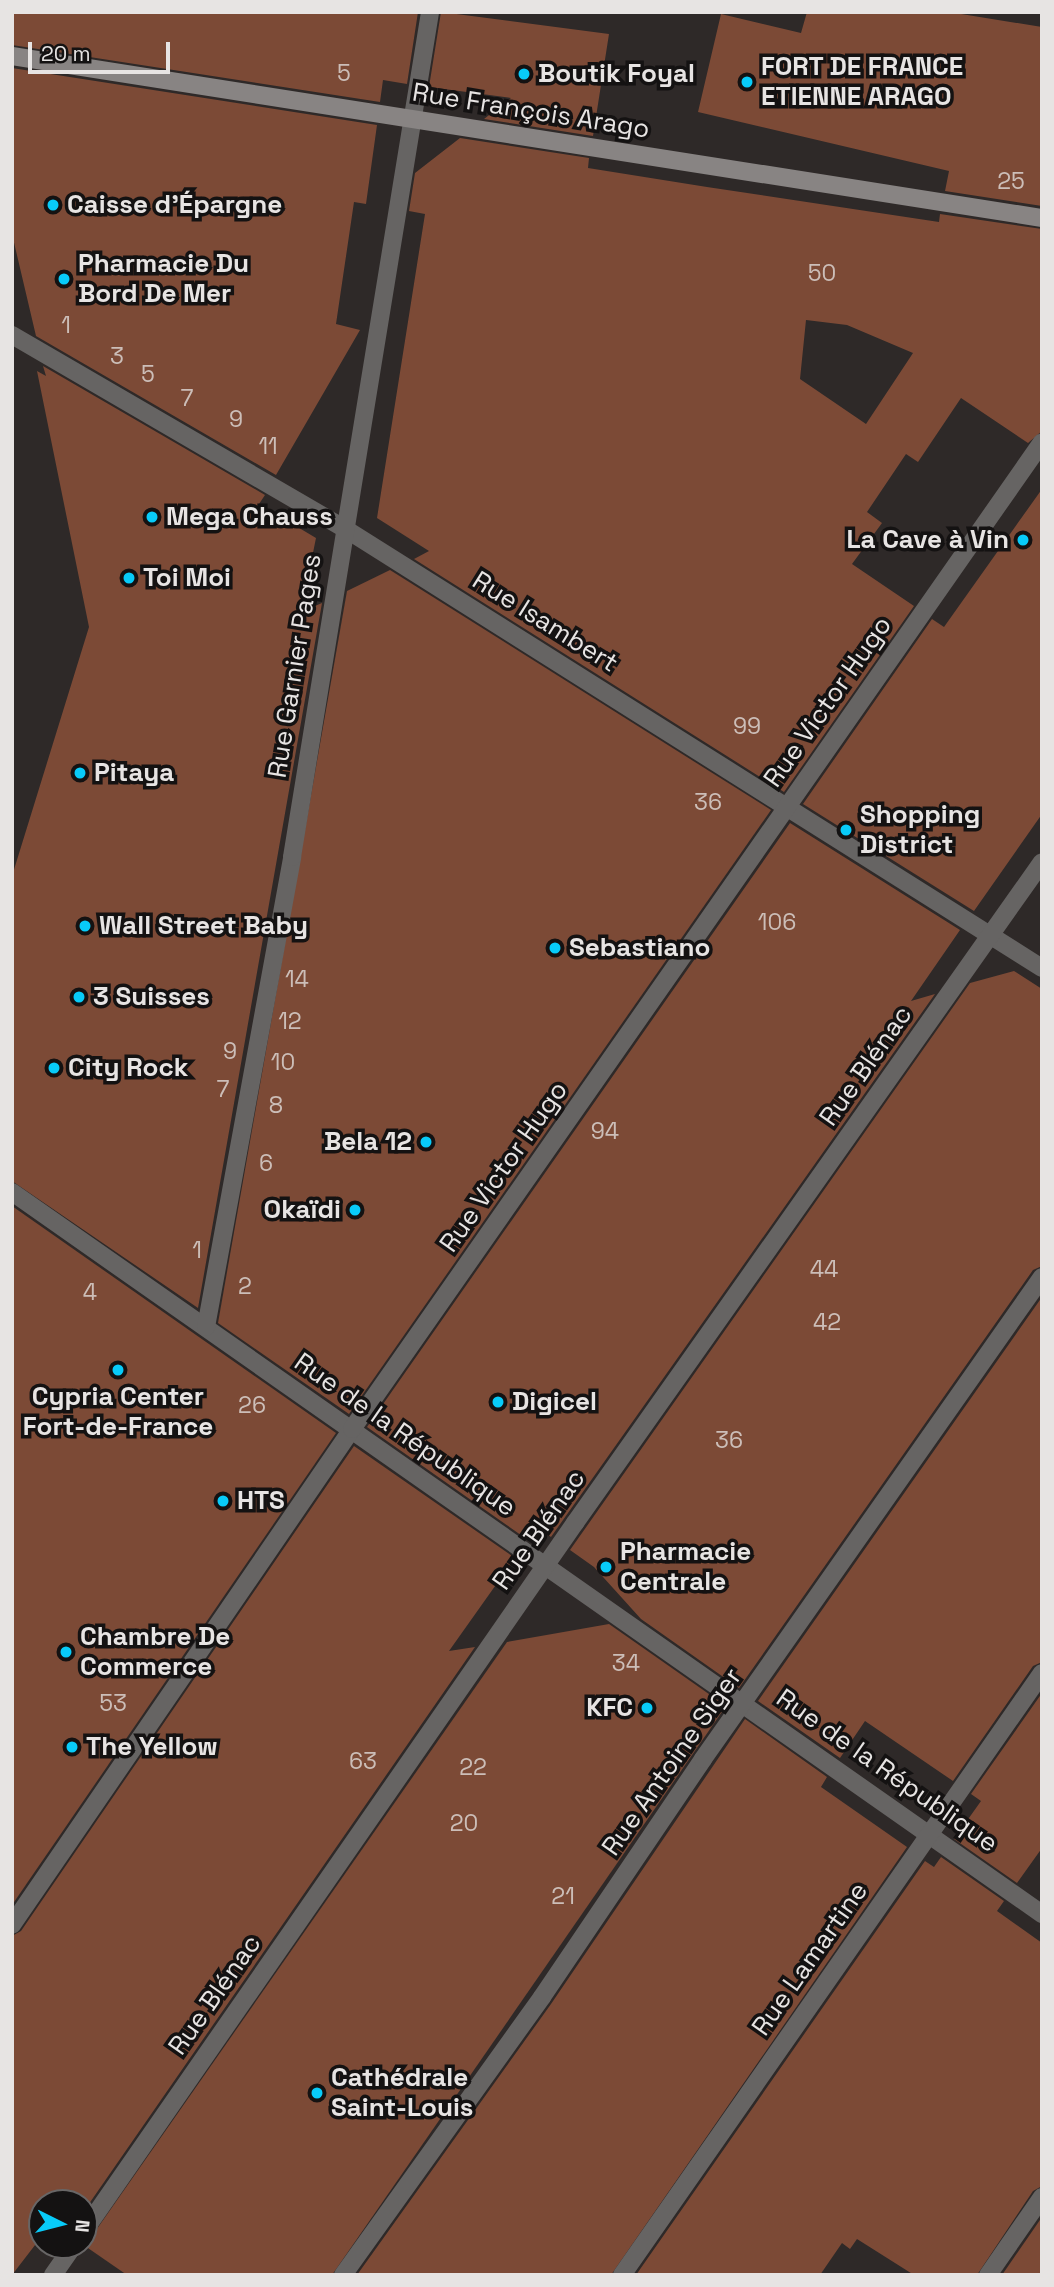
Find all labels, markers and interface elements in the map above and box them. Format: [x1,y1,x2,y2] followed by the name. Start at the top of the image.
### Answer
[32,28,173,72] scale bar
[41,40,91,67] text: 20 m
[761,51,964,112] place label: FORT DE FRANCE ETIENNE ARAGO
[538,58,695,90] place label: Boutik Foyal
[337,59,351,87] house number: 5
[516,66,532,82] marker: Boutik Foyal
[739,74,755,90] marker: FORT DE FRANCE ETIENNE ARAGO
[410,77,652,145] street label: Rue François Arago
[997,167,1025,195] house number: 25
[67,189,282,221] place label: Caisse d'Épargne
[45,197,61,213] marker: Caisse d'Épargne
[78,248,249,310] place label: Pharmacie Du Bord De Mer
[808,259,836,287] house number: 50
[56,271,72,287] marker: Pharmacie Du Bord De Mer
[61,311,71,339] house number: 1
[110,342,124,370] house number: 3
[141,360,155,388] house number: 5
[181,384,193,412] house number: 7
[229,405,243,433] house number: 9
[258,432,278,460] house number: 11
[166,501,333,533] place label: Mega Chauss
[144,509,160,525] marker: Mega Chauss
[846,524,1009,556] place label: La Cave à Vin
[1015,532,1031,548] marker: La Cave à Vin
[262,552,328,780] street label: Rue Garnier Pages
[143,562,231,594] place label: Toi Moi
[467,565,623,679] street label: Rue Isambert
[121,570,137,586] marker: Toi Moi
[757,610,899,794] street label: Rue Victor Hugo
[733,712,761,740] house number: 99
[94,757,174,789] place label: Pitaya
[72,765,88,781] marker: Pitaya
[694,788,722,816] house number: 36
[860,799,980,860] place label: Shopping District
[838,822,854,838] marker: Shopping District
[758,908,796,936] house number: 106
[99,910,308,942] place label: Wall Street Baby
[77,918,93,934] marker: Wall Street Baby
[569,932,710,964] place label: Sebastiano
[547,940,563,956] marker: Sebastiano
[285,965,309,993] house number: 14
[93,981,210,1013] place label: 3 Suisses
[71,989,87,1005] marker: 3 Suisses
[813,1000,919,1132] street label: Rue Blénac
[278,1007,302,1035] house number: 12
[223,1037,237,1065] house number: 9
[271,1048,295,1076] house number: 10
[68,1052,188,1084] place label: City Rock
[46,1060,62,1076] marker: City Rock
[217,1075,229,1103] house number: 7
[433,1075,575,1259] street label: Rue Victor Hugo
[269,1091,283,1119] house number: 8
[591,1117,619,1145] house number: 94
[324,1126,412,1158] place label: Bela 12
[418,1134,434,1150] marker: Bela 12
[259,1149,273,1177] house number: 6
[264,1194,341,1226] place label: Okaïdi
[347,1202,363,1218] marker: Okaïdi
[192,1236,202,1264] house number: 1
[810,1255,838,1283] house number: 44
[238,1272,252,1300] house number: 2
[83,1278,97,1306] house number: 4
[813,1308,841,1336] house number: 42
[288,1347,522,1523] street label: Rue de la République
[110,1362,126,1378] marker: Cypria Center Fort-de-France
[23,1381,213,1442] place label: Cypria Center Fort-de-France
[512,1386,597,1418] place label: Digicel
[238,1391,266,1419] house number: 26
[490,1394,506,1410] marker: Digicel
[715,1426,743,1454] house number: 36
[486,1464,592,1596] street label: Rue Blénac
[237,1485,285,1517] place label: HTS
[215,1493,231,1509] marker: HTS
[620,1536,751,1598] place label: Pharmacie Centrale
[598,1559,614,1575] marker: Pharmacie Centrale
[80,1621,230,1682] place label: Chambre De Commerce
[58,1644,74,1660] marker: Chambre De Commerce
[612,1649,640,1677] house number: 34
[595,1662,749,1862] street label: Rue Antoine Siger
[770,1683,1004,1859] street label: Rue de la République
[99,1689,127,1717] house number: 53
[586,1692,633,1724] place label: KFC
[639,1700,655,1716] marker: KFC
[86,1731,218,1763] place label: The Yellow
[64,1739,80,1755] marker: The Yellow
[349,1747,377,1775] house number: 63
[459,1753,487,1781] house number: 22
[450,1809,478,1837] house number: 20
[746,1876,874,2042] street label: Rue Lamartine
[551,1882,575,1910] house number: 21
[162,1929,268,2061] street label: Rue Blénac
[331,2062,473,2124] place label: Cathédrale Saint-Louis
[309,2085,325,2101] marker: Cathédrale Saint-Louis
[28,2189,98,2259] north arrow
[69,2218,95,2234] text: N

